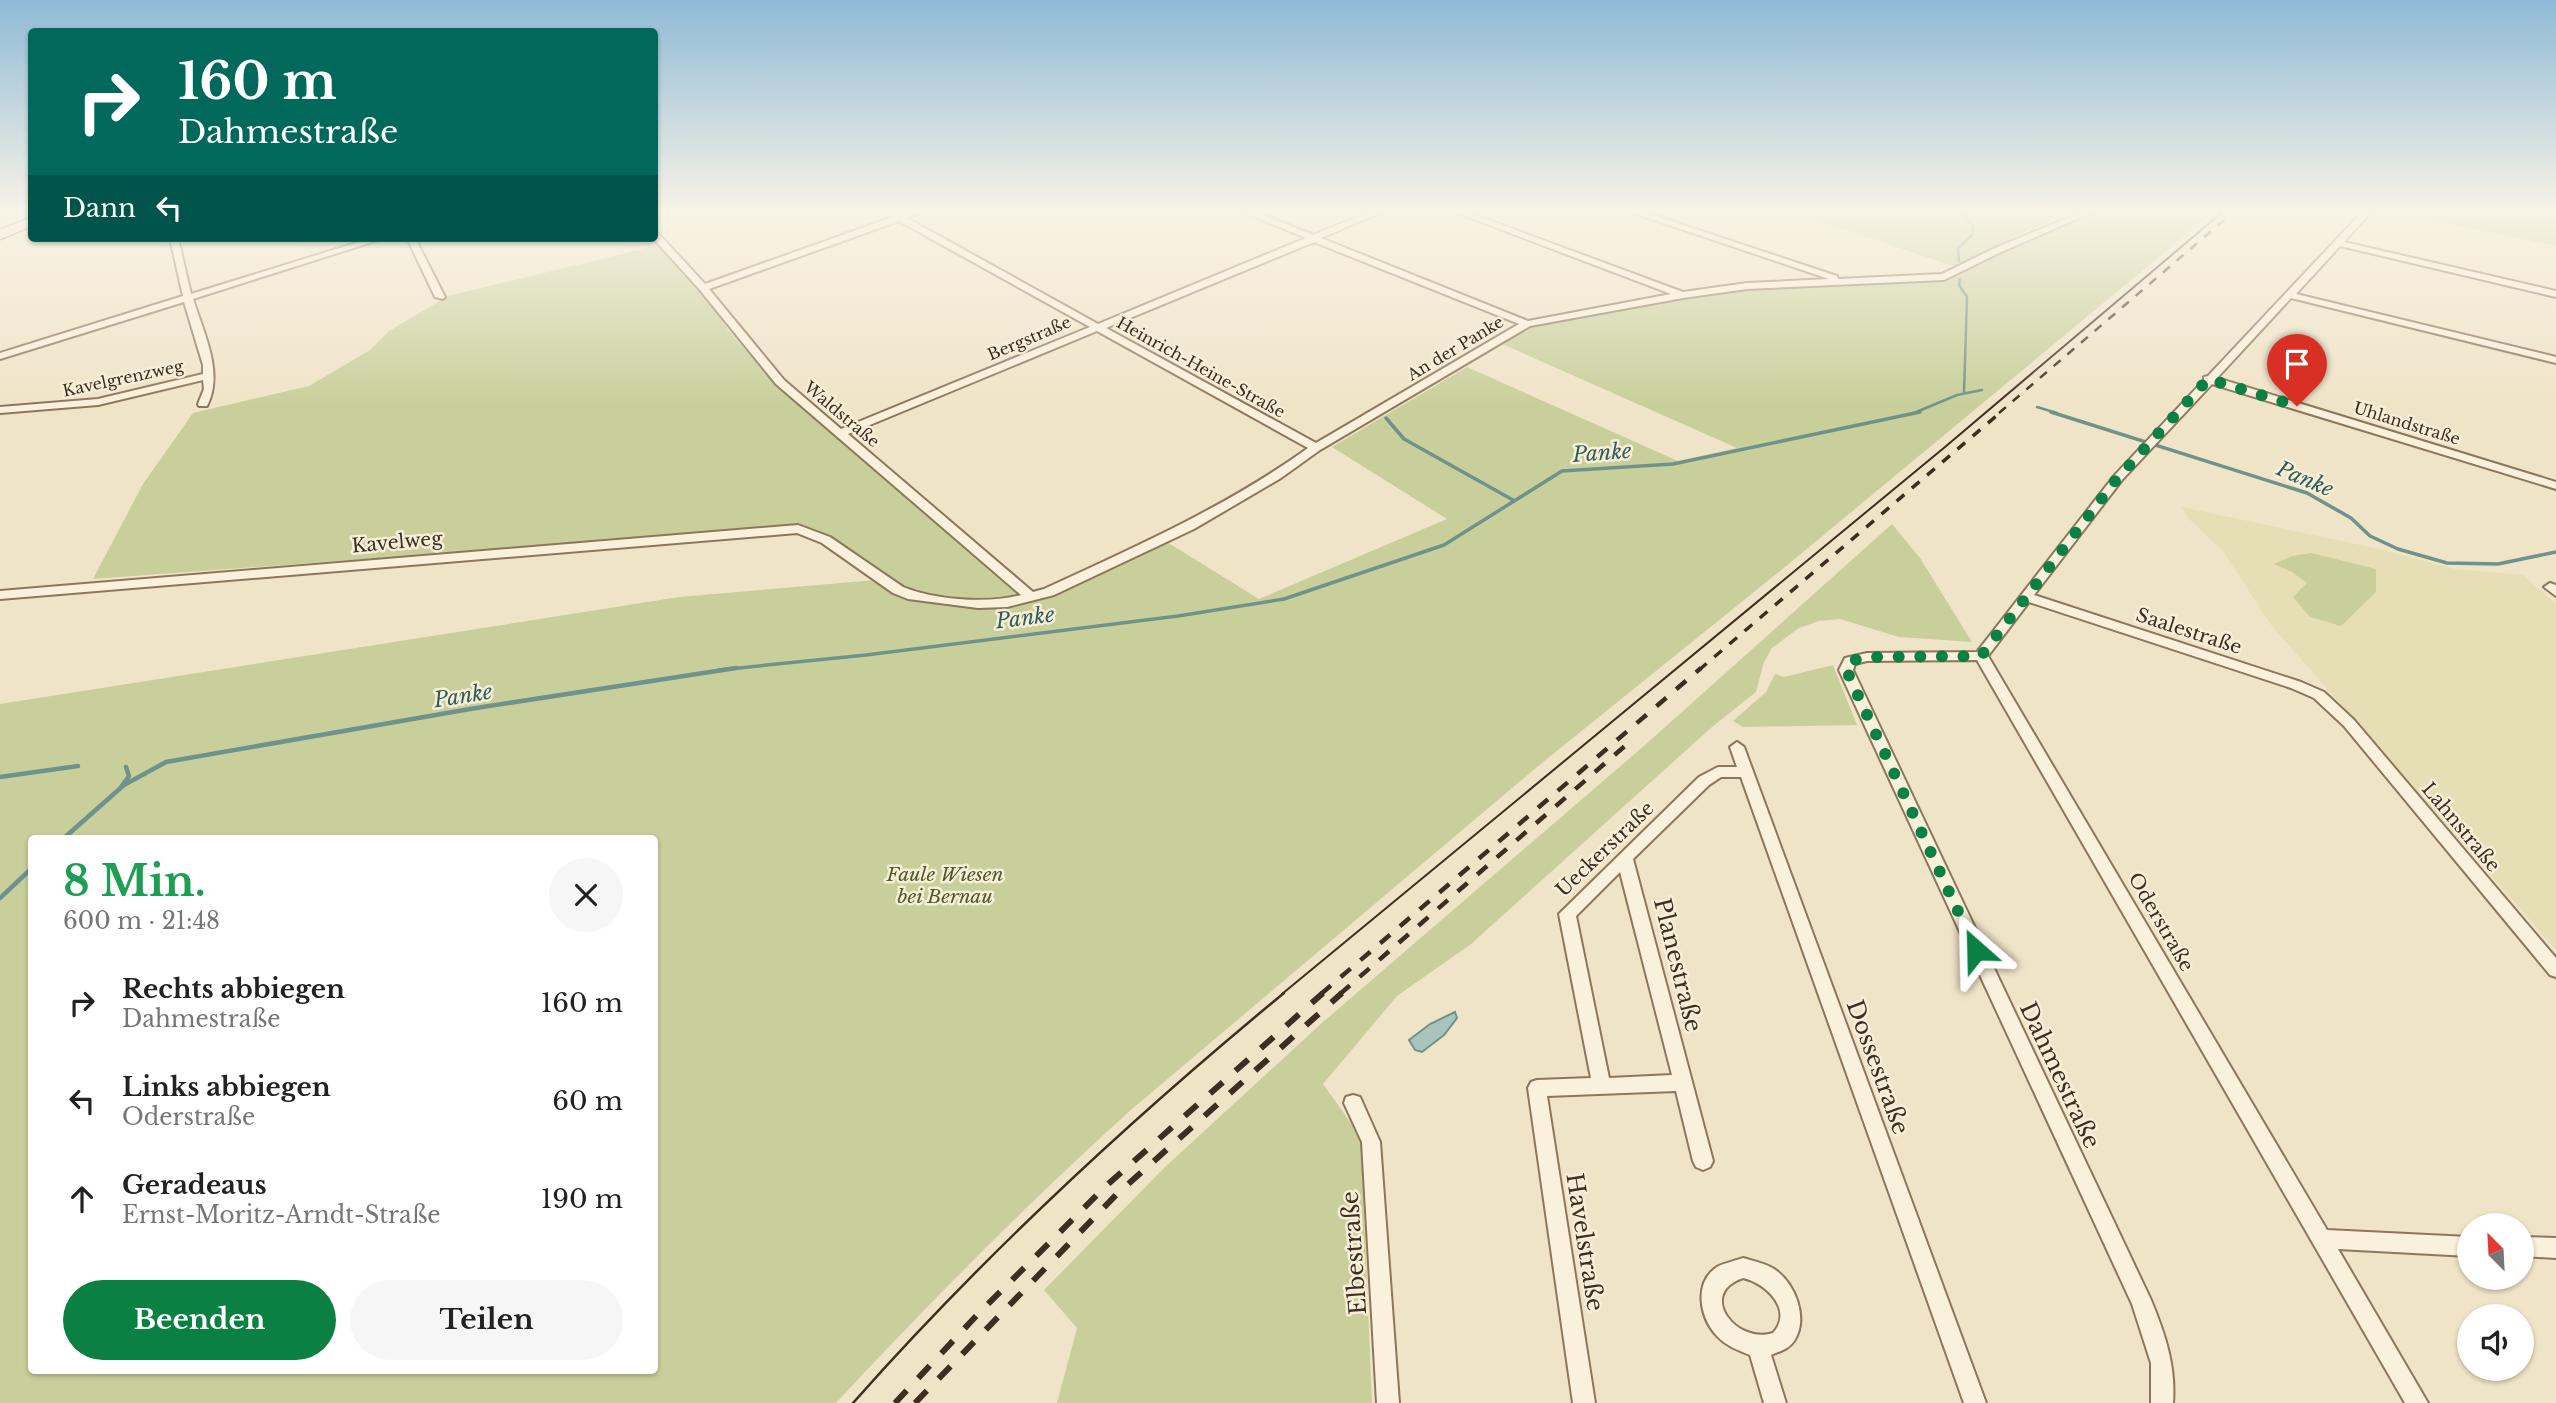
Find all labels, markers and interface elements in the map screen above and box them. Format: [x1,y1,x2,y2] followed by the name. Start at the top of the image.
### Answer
[178,51,337,112] text: 160 m
[63,56,154,147] icon: right
[178,112,398,152] text: Dahmestraße
[150,189,188,227] icon: left
[63,192,136,224] text: Dann
[984,311,1074,365] street label: Bergstraße
[1402,311,1507,385] street label: An der Panke
[1113,312,1289,422] street label: Heinrich-Heine-Straße
[2267,334,2327,406] pin
[2278,345,2316,383] icon: arrive
[61,355,186,401] street label: Kavelgrenzweg
[799,376,884,451] street label: Waldstraße
[2351,397,2463,449] street label: Uhlandstraße
[1571,438,1633,468] water label: Panke
[2272,455,2338,503] water label: Panke
[351,527,444,557] street label: Kavelweg
[993,601,1056,635] water label: Panke
[2133,603,2245,659] street label: Saalestraße
[431,678,495,714] water label: Panke
[2417,778,2505,876] street label: Lahnstraße
[1551,797,1659,901] street label: Ueckerstraße
[63,855,206,907] text: 8 Min.
[549,858,623,932] button: close
[886,863,1004,908] park label: Faule Wiesen bei Bernau
[2124,869,2198,975] street label: Oderstraße
[1648,895,1708,1035] street label: Planestraße
[63,907,220,935] text: 600 m · 21:48
[1939,913,2013,987] position arrow
[122,973,345,1005] text: Rechts abbiegen
[63,984,101,1022] icon: right
[541,987,623,1019] text: 160 m
[1841,996,1915,1138] street label: Dossestraße
[2014,997,2106,1153] street label: Dahmestraße
[122,1005,280,1033] text: Dahmestraße
[122,1071,331,1103] text: Links abbiegen
[63,1082,101,1120] icon: left
[552,1085,623,1117] text: 60 m
[122,1103,255,1131] text: Oderstraße
[122,1169,267,1201] text: Geradeaus
[1560,1171,1610,1313] street label: Havelstraße
[63,1180,101,1218] icon: ahead
[541,1183,623,1215] text: 190 m
[1336,1190,1372,1316] street label: Elbestraße
[122,1201,441,1229] text: Ernst-Moritz-Arndt-Straße
[2457,1213,2534,1290] north arrow
[2457,1213,2534,1381] map controls
[63,1280,336,1360] button: Beenden
[350,1280,623,1360] button: Teilen
[2457,1304,2534,1381] button: sound

